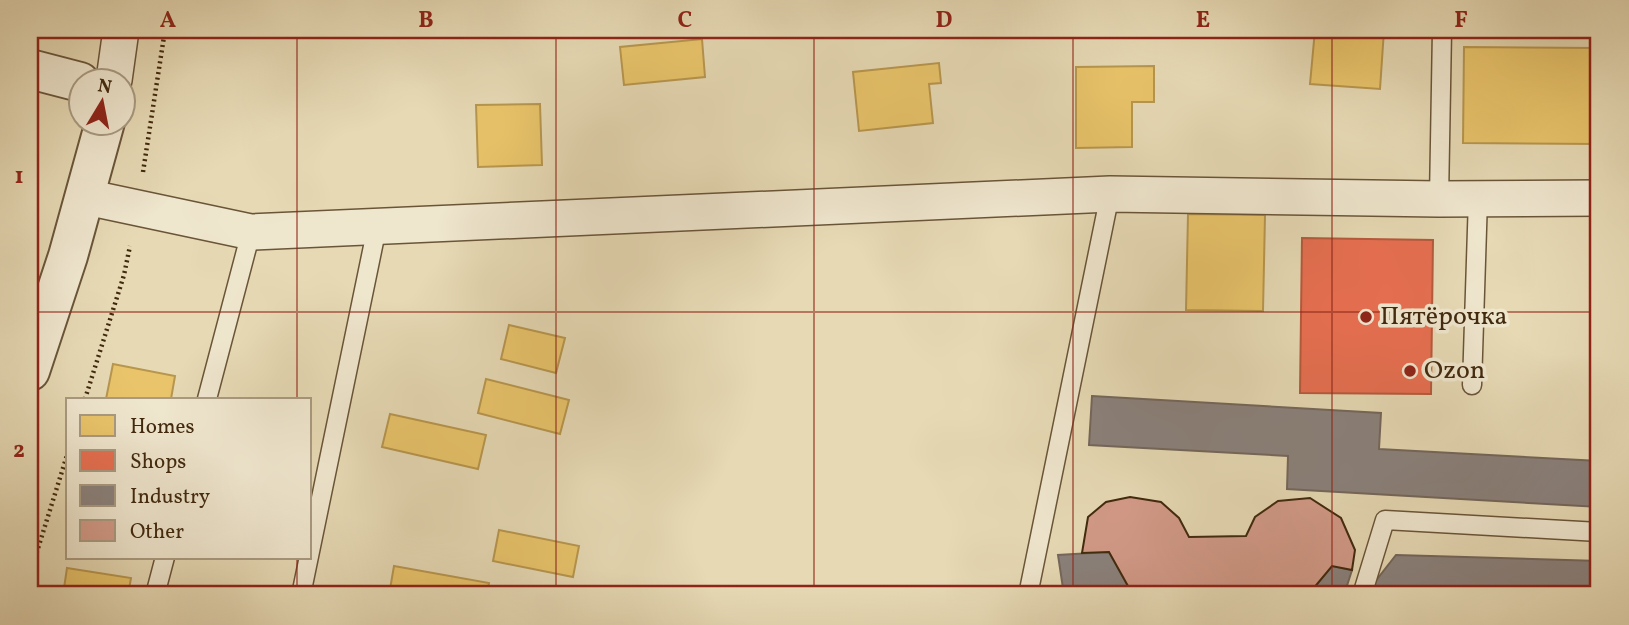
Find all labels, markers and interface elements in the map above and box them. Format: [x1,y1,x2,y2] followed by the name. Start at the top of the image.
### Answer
[160,5,176,37] text: A
[418,5,434,37] text: B
[678,5,692,37] text: C
[936,5,953,37] text: D
[1196,5,1210,37] text: E
[1454,5,1468,37] text: F
[66,66,136,136] north arrow
[96,73,114,101] text: N
[14,161,24,193] text: 1
[1380,299,1508,335] place label: Пятёрочка
[1358,309,1374,325] marker: Пятёрочка
[1424,353,1485,389] place label: Ozon
[1402,363,1418,379] marker: Ozon
[66,398,312,558] legend
[130,413,195,442] text: Homes
[13,435,25,467] text: 2
[130,448,186,477] text: Shops
[130,483,211,512] text: Industry
[130,518,184,547] text: Other

